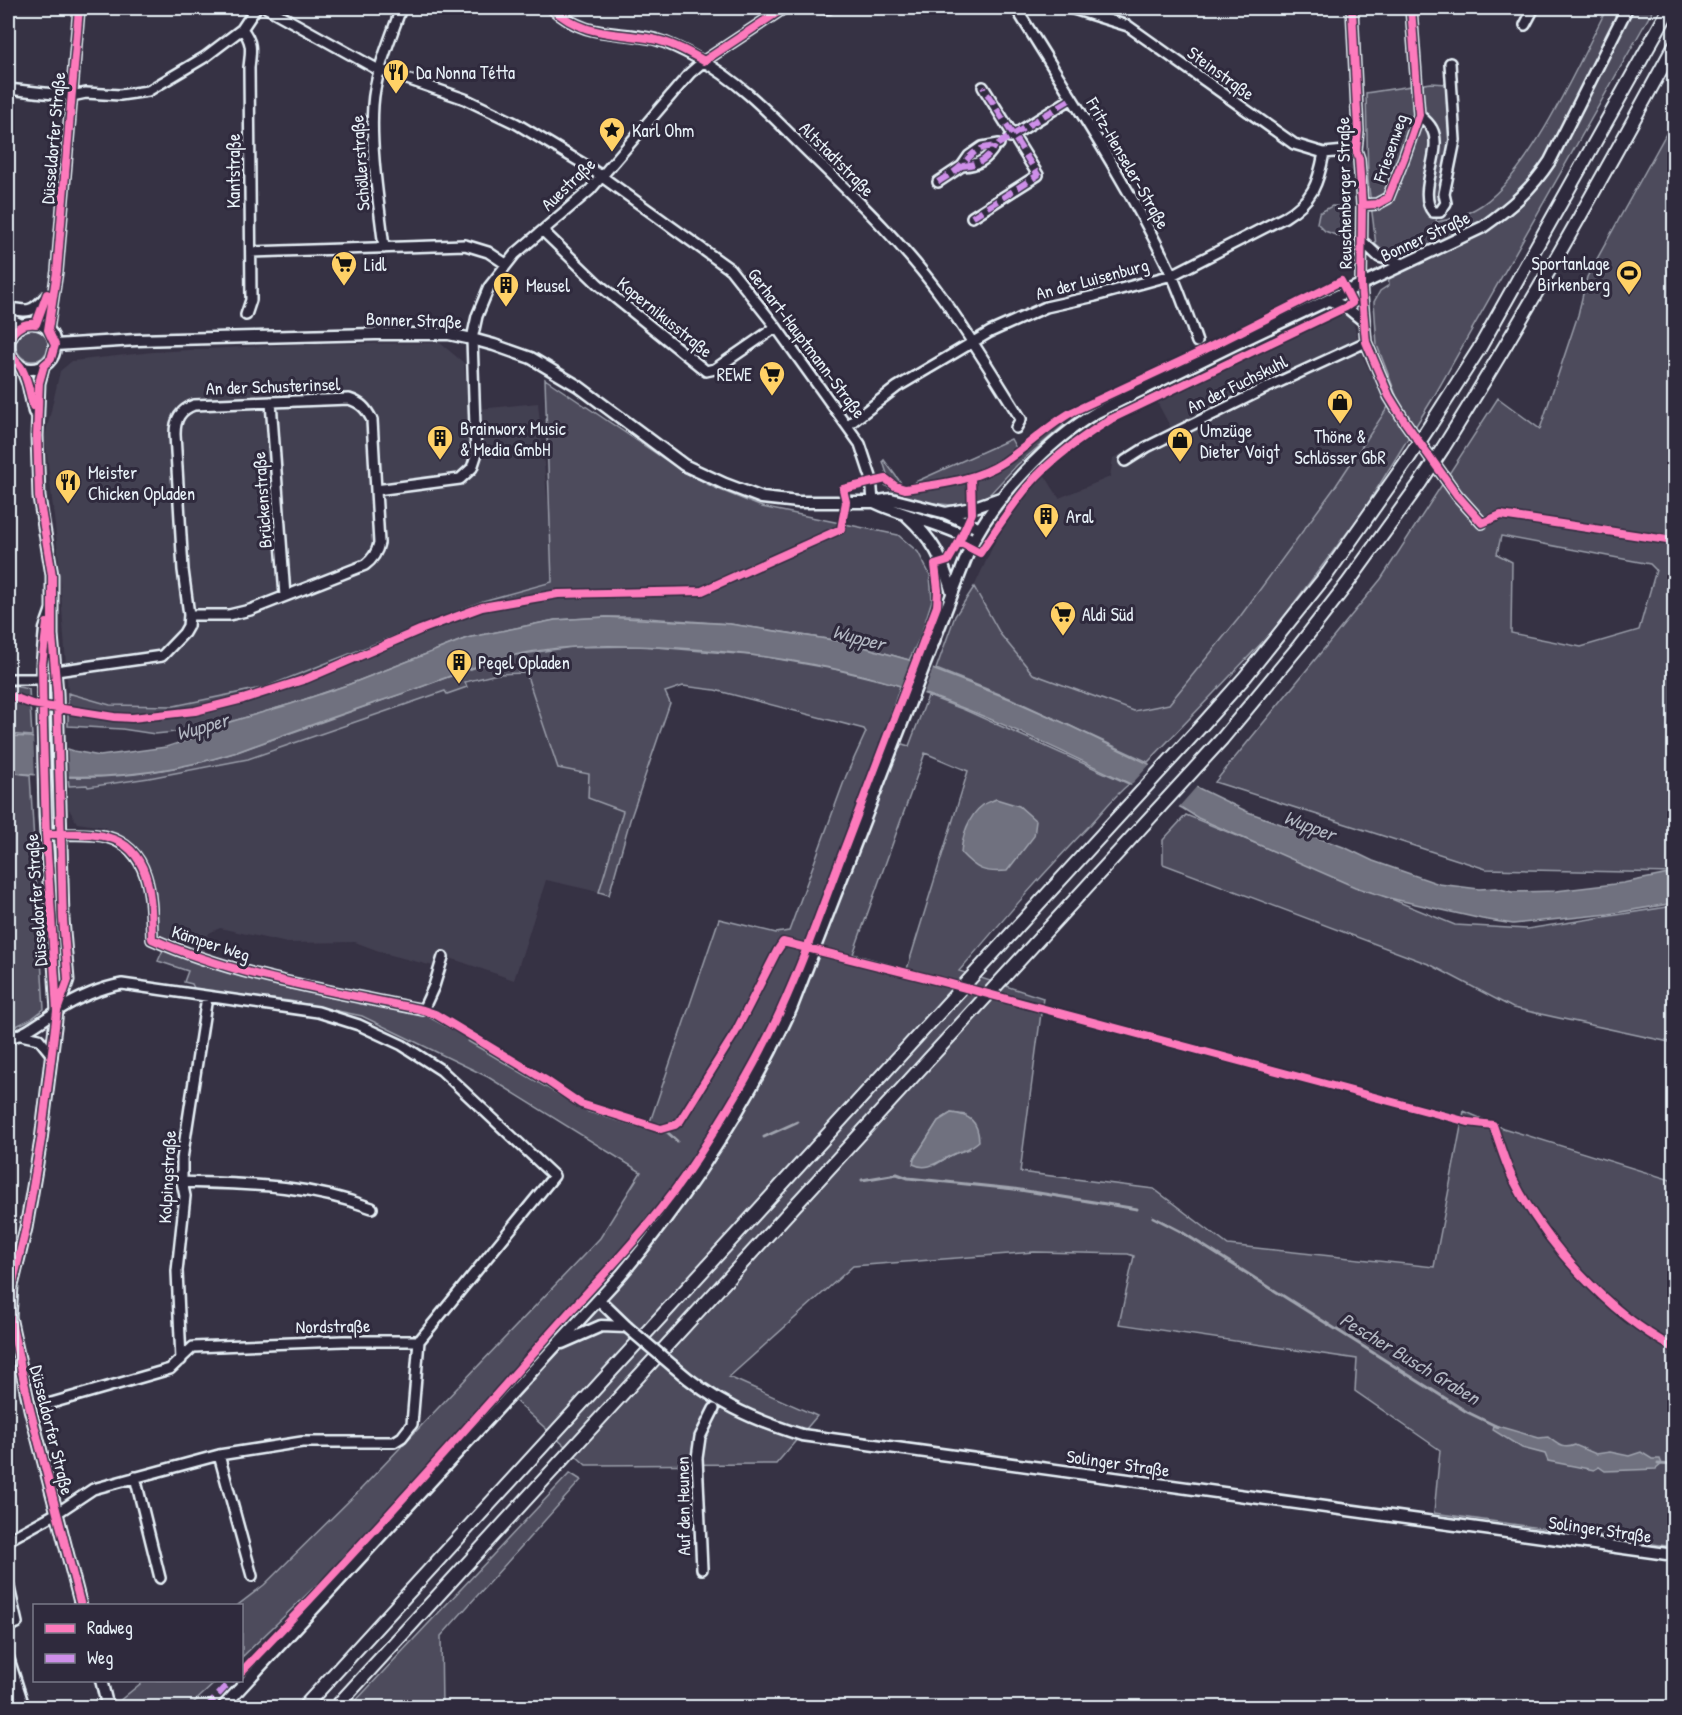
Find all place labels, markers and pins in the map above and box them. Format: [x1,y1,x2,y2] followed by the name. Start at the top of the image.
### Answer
[381,57,411,95] restaurant icon: Da Nonna Tétta
[416,60,515,85] place label: Da Nonna Tétta
[597,115,627,153] place icon: Karl Ohm
[632,118,694,143] place label: Karl Ohm
[329,249,359,287] supermarket icon: Lidl
[1531,251,1610,297] place label: Sportanlage Birkenberg
[364,252,387,277] place label: Lidl
[1614,258,1644,296] sports icon: Sportanlage Birkenberg
[491,270,521,308] building icon: Meusel
[526,273,570,298] place label: Meusel
[757,359,787,397] supermarket icon: REWE
[717,362,752,387] place label: REWE
[1325,387,1355,425] shop icon: Thöne & Schlösser GbR
[460,416,566,462] place label: Brainworx Music & Media GmbH
[1200,418,1281,464] place label: Umzüge Dieter Voigt
[425,423,455,461] building icon: Brainworx Music & Media GmbH
[1294,424,1386,470] place label: Thöne & Schlösser GbR
[1165,425,1195,463] shop icon: Umzüge Dieter Voigt
[88,460,195,506] place label: Meister Chicken Opladen
[53,467,83,505] restaurant icon: Meister Chicken Opladen
[1031,501,1061,539] building icon: Aral
[1066,504,1094,529] place label: Aral
[1048,599,1078,637] supermarket icon: Aldi Süd
[1082,602,1133,627] place label: Aldi Süd
[444,647,474,685] building icon: Pegel Opladen
[478,650,570,675] place label: Pegel Opladen

